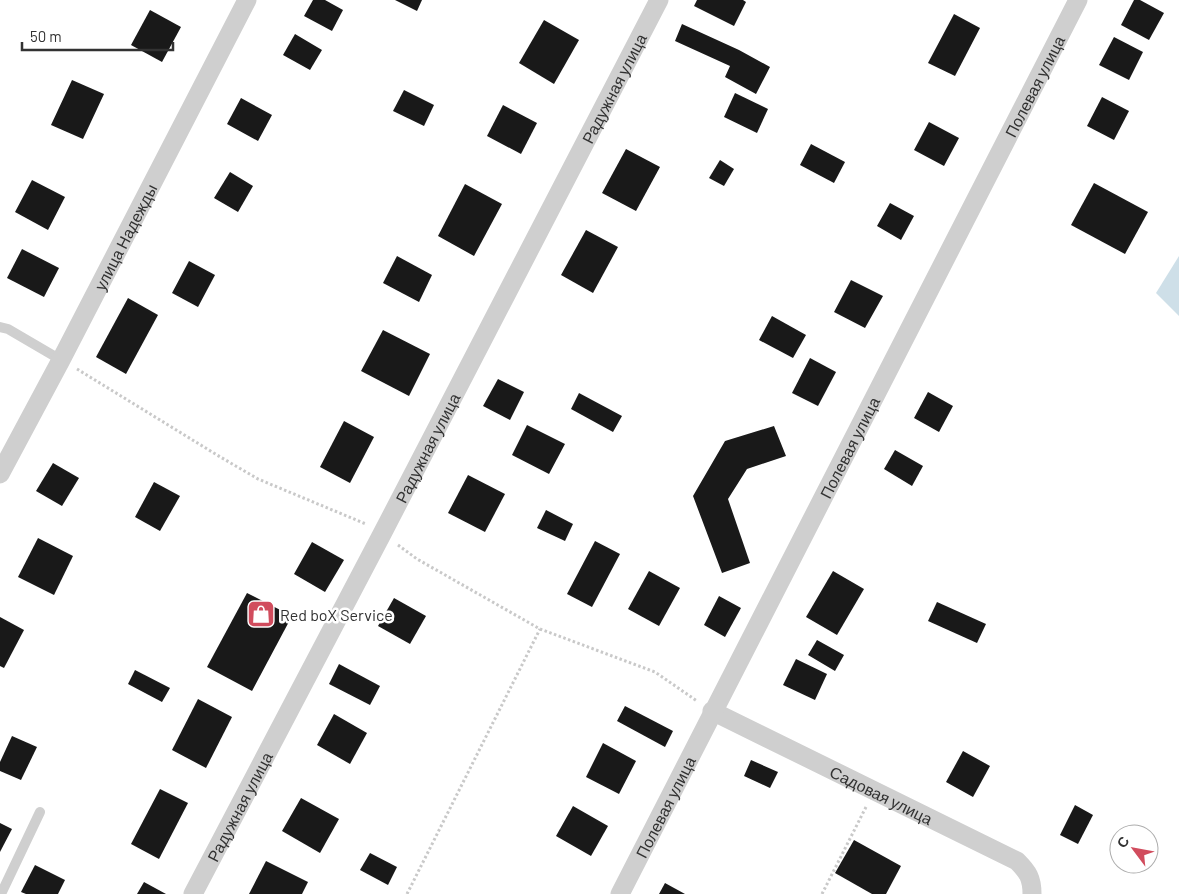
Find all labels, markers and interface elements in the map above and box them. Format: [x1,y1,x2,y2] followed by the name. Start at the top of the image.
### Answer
[22,20,174,52] scale bar
[30,27,62,45] text: 50 m
[577,30,650,146] street label: Радужная улица
[1000,32,1068,140] street label: Полевая улица
[89,180,160,293] street label: улица Надежды
[391,389,463,506] street label: Радужная улица
[815,393,883,501] street label: Полевая улица
[246,599,276,629] shop icon: Red boX Service
[280,605,393,624] place label: Red boX Service
[203,748,276,864] street label: Радужная улица
[631,753,699,861] street label: Полевая улица
[827,761,936,828] street label: Садовая улица
[1109,824,1159,874] north arrow
[1113,833,1132,851] text: С

